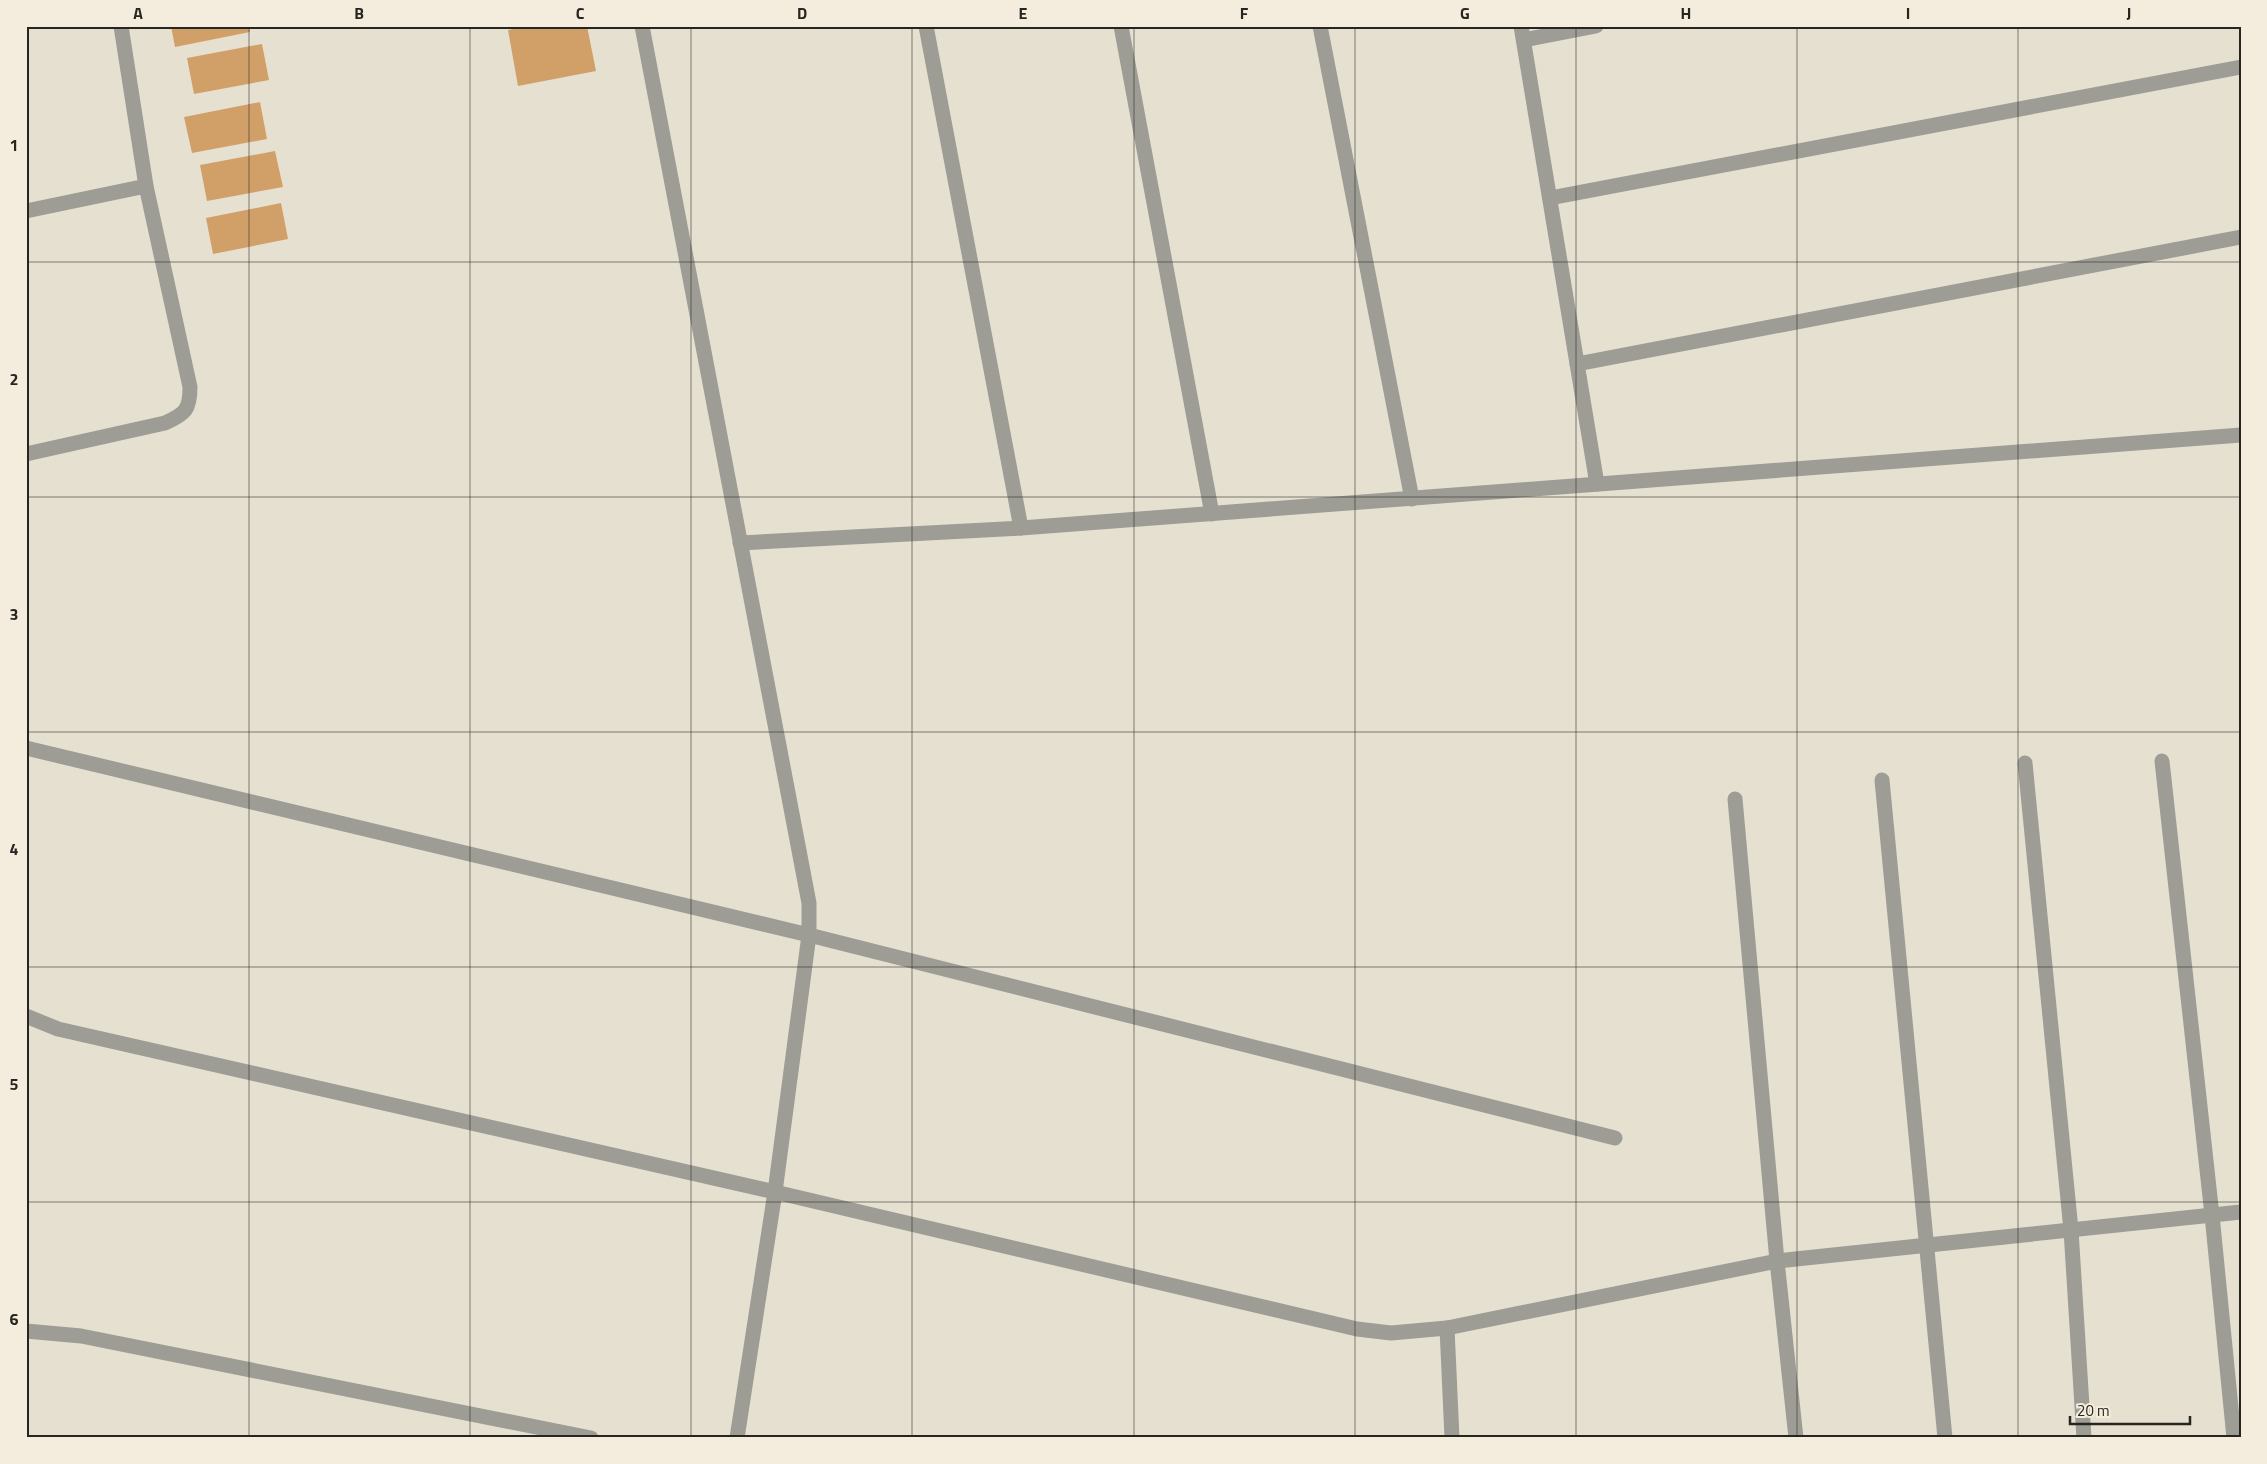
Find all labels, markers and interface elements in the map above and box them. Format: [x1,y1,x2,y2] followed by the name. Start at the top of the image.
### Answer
[133,1,143,25] text: A
[354,1,364,25] text: B
[576,1,585,25] text: C
[797,1,807,25] text: D
[1019,1,1028,25] text: E
[1240,1,1249,25] text: F
[1460,1,1470,25] text: G
[1681,1,1691,25] text: H
[1906,1,1910,25] text: I
[2127,1,2131,25] text: J
[10,133,18,157] text: 1
[10,367,18,391] text: 2
[10,602,18,626] text: 3
[10,837,19,861] text: 4
[10,1072,19,1096] text: 5
[10,1307,19,1331] text: 6
[2070,1394,2190,1426] scale bar
[2077,1399,2110,1422] text: 20 m

